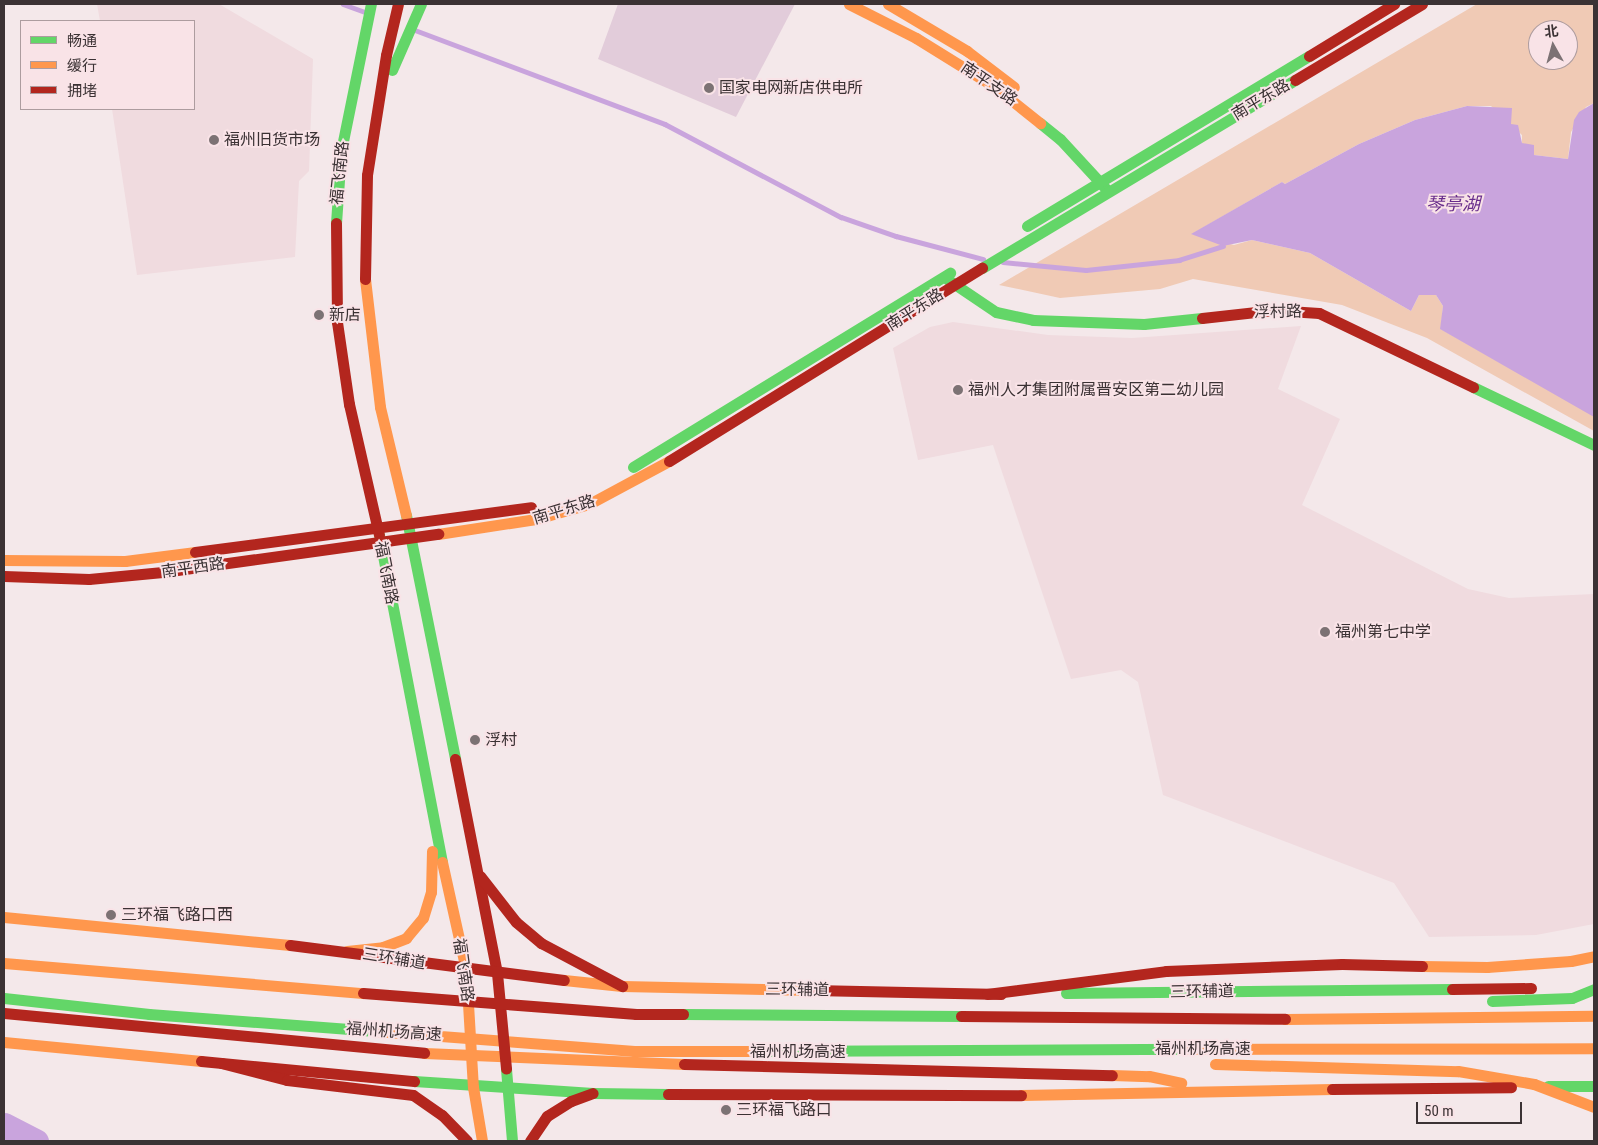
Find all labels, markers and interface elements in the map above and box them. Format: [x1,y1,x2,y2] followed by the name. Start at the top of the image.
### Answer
[20,20,195,110] legend
[1528,20,1578,70] north arrow
[1543,22,1559,40] text: 北
[67,32,97,50] text: 畅通
[67,57,97,75] text: 缓行
[957,58,1021,110] street label: 南平支路
[1229,75,1293,125] street label: 南平东路
[719,78,863,98] place label: 国家电网新店供电所
[67,82,97,100] text: 拥堵
[703,82,715,94] marker: 国家电网新店供电所
[224,130,320,150] place label: 福州旧货市场
[208,134,220,146] marker: 福州旧货市场
[327,140,353,206] street label: 福飞南路
[1426,193,1480,215] water label: 琴亭湖
[883,285,947,335] street label: 南平东路
[1254,302,1302,322] street label: 浮村路
[329,305,361,325] place label: 新店
[313,309,325,321] marker: 新店
[968,380,1224,400] place label: 福州人才集团附属晋安区第二幼儿园
[952,384,964,396] marker: 福州人才集团附属晋安区第二幼儿园
[531,491,597,529] street label: 南平东路
[370,540,402,606] street label: 福飞南路
[160,554,226,582] street label: 南平西路
[1335,622,1431,642] place label: 福州第七中学
[1319,626,1331,638] marker: 福州第七中学
[485,730,517,750] place label: 浮村
[469,734,481,746] marker: 浮村
[121,905,233,925] place label: 三环福飞路口西
[105,909,117,921] marker: 三环福飞路口西
[449,937,477,1003] street label: 福飞南路
[361,945,427,973] street label: 三环辅道
[765,980,829,1000] street label: 三环辅道
[1170,982,1234,1002] street label: 三环辅道
[345,1019,443,1045] street label: 福州机场高速
[1155,1039,1251,1059] street label: 福州机场高速
[750,1042,846,1062] street label: 福州机场高速
[1418,1092,1524,1124] scale bar
[736,1100,832,1120] place label: 三环福飞路口
[1424,1102,1454,1120] text: 50 m
[720,1104,732,1116] marker: 三环福飞路口

